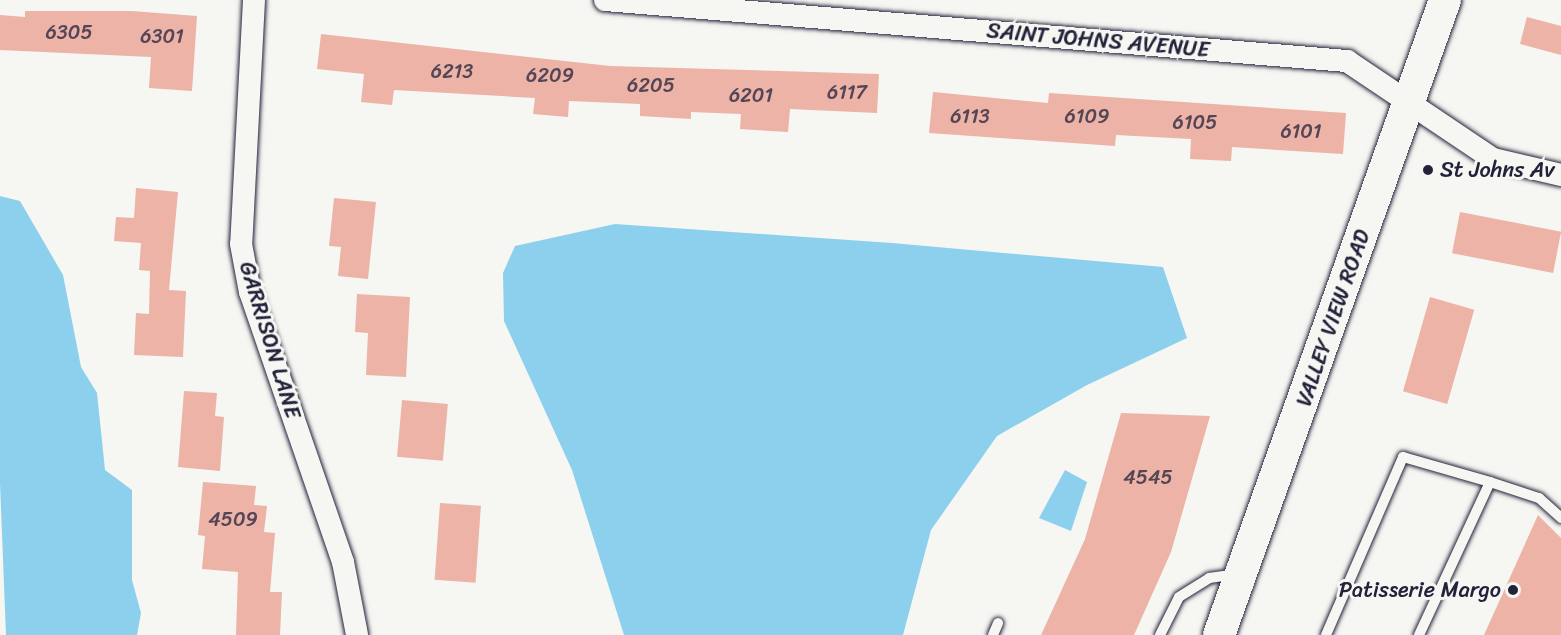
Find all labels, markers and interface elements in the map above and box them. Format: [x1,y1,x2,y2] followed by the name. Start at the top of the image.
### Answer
[985,17,1211,63] street label: SAINT JOHNS AVENUE
[45,20,93,44] house number: 6305
[140,24,184,48] house number: 6301
[431,59,473,83] house number: 6213
[526,63,574,87] house number: 6209
[627,73,675,97] house number: 6205
[827,80,867,104] house number: 6117
[729,83,773,107] house number: 6201
[950,104,990,128] house number: 6113
[1065,104,1109,128] house number: 6109
[1173,110,1217,134] house number: 6105
[1280,119,1322,143] house number: 6101
[1440,157,1553,183] place label: St Johns Av
[1421,163,1435,177] marker: St Johns Av
[1290,225,1376,411] street label: VALLEY VIEW ROAD
[234,258,306,422] street label: GARRISON LANE
[1123,465,1173,489] house number: 4545
[208,507,258,531] house number: 4509
[1339,577,1501,603] place label: Patisserie Margo
[1506,583,1520,597] marker: Patisserie Margo

